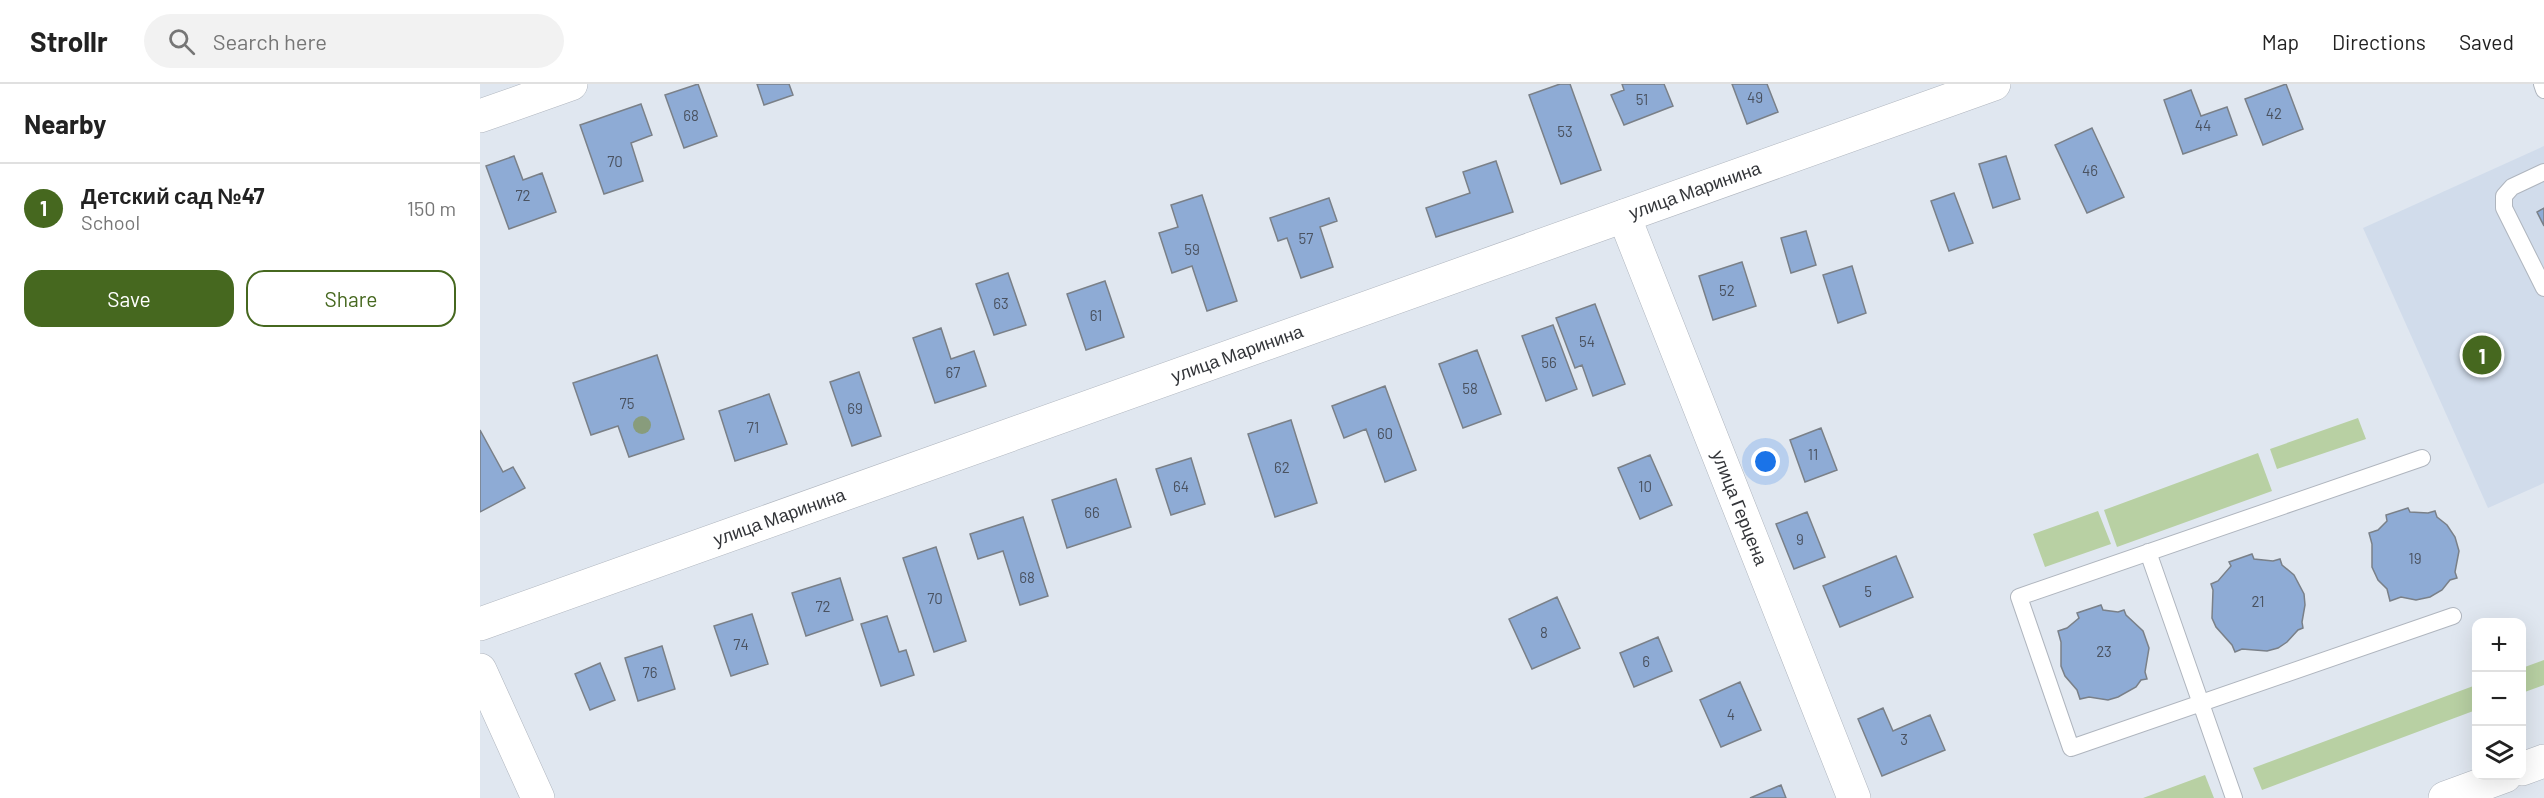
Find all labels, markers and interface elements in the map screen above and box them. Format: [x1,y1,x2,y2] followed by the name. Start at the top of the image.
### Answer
[144,14,564,68] search box
[30,24,108,58] text: Strollr
[165,25,198,58] icon: search
[213,28,327,54] text: Search here
[2262,29,2299,54] text: Map
[2332,29,2426,54] text: Directions
[2459,29,2514,54] text: Saved
[1747,88,1763,106] house number: 49
[1636,90,1648,108] house number: 51
[2266,104,2282,122] house number: 42
[683,106,699,124] house number: 68
[24,108,106,139] text: Nearby
[2195,116,2211,134] house number: 44
[1557,122,1573,140] house number: 53
[607,152,623,170] house number: 70
[1626,156,1764,223] street label: улица Маринина
[2082,161,2098,179] house number: 46
[81,182,264,208] text: Детский сад №47
[515,186,531,204] house number: 72
[40,196,47,220] text: 1
[407,196,456,220] text: 150 m
[81,210,140,234] text: School
[1299,229,1313,247] house number: 57
[1184,240,1200,258] house number: 59
[24,270,234,327] button: Save
[246,270,456,327] button: Share
[1719,281,1735,299] house number: 52
[993,294,1009,312] house number: 63
[1090,306,1102,324] house number: 61
[1168,319,1307,387] street label: улица Маринина
[1579,332,1595,350] house number: 54
[2462,332,2502,378] pin: 1
[1541,353,1557,371] house number: 56
[946,363,960,381] house number: 67
[1462,379,1478,397] house number: 58
[620,394,634,412] house number: 75
[847,399,863,417] house number: 69
[747,418,759,436] house number: 71
[1377,424,1393,442] house number: 60
[1808,445,1818,463] house number: 11
[1708,447,1773,569] street label: улица Герцена
[1751,447,1780,476] your location
[1274,458,1290,476] house number: 62
[1173,477,1189,495] house number: 64
[1638,477,1652,495] house number: 10
[710,482,849,550] street label: улица Маринина
[1084,503,1100,521] house number: 66
[1796,530,1804,548] house number: 9
[2408,549,2422,567] house number: 19
[1019,568,1035,586] house number: 68
[1864,582,1872,600] house number: 5
[927,589,943,607] house number: 70
[2251,592,2265,610] house number: 21
[815,597,831,615] house number: 72
[2472,618,2526,780] map controls
[2472,618,2526,672] button: +
[1540,623,1548,641] house number: 8
[733,635,749,653] house number: 74
[2096,642,2112,660] house number: 23
[1642,652,1650,670] house number: 6
[643,663,657,681] house number: 76
[2472,672,2526,726] button: −
[1727,705,1735,723] house number: 4
[2472,726,2526,780] button: layers
[1900,730,1908,748] house number: 3

